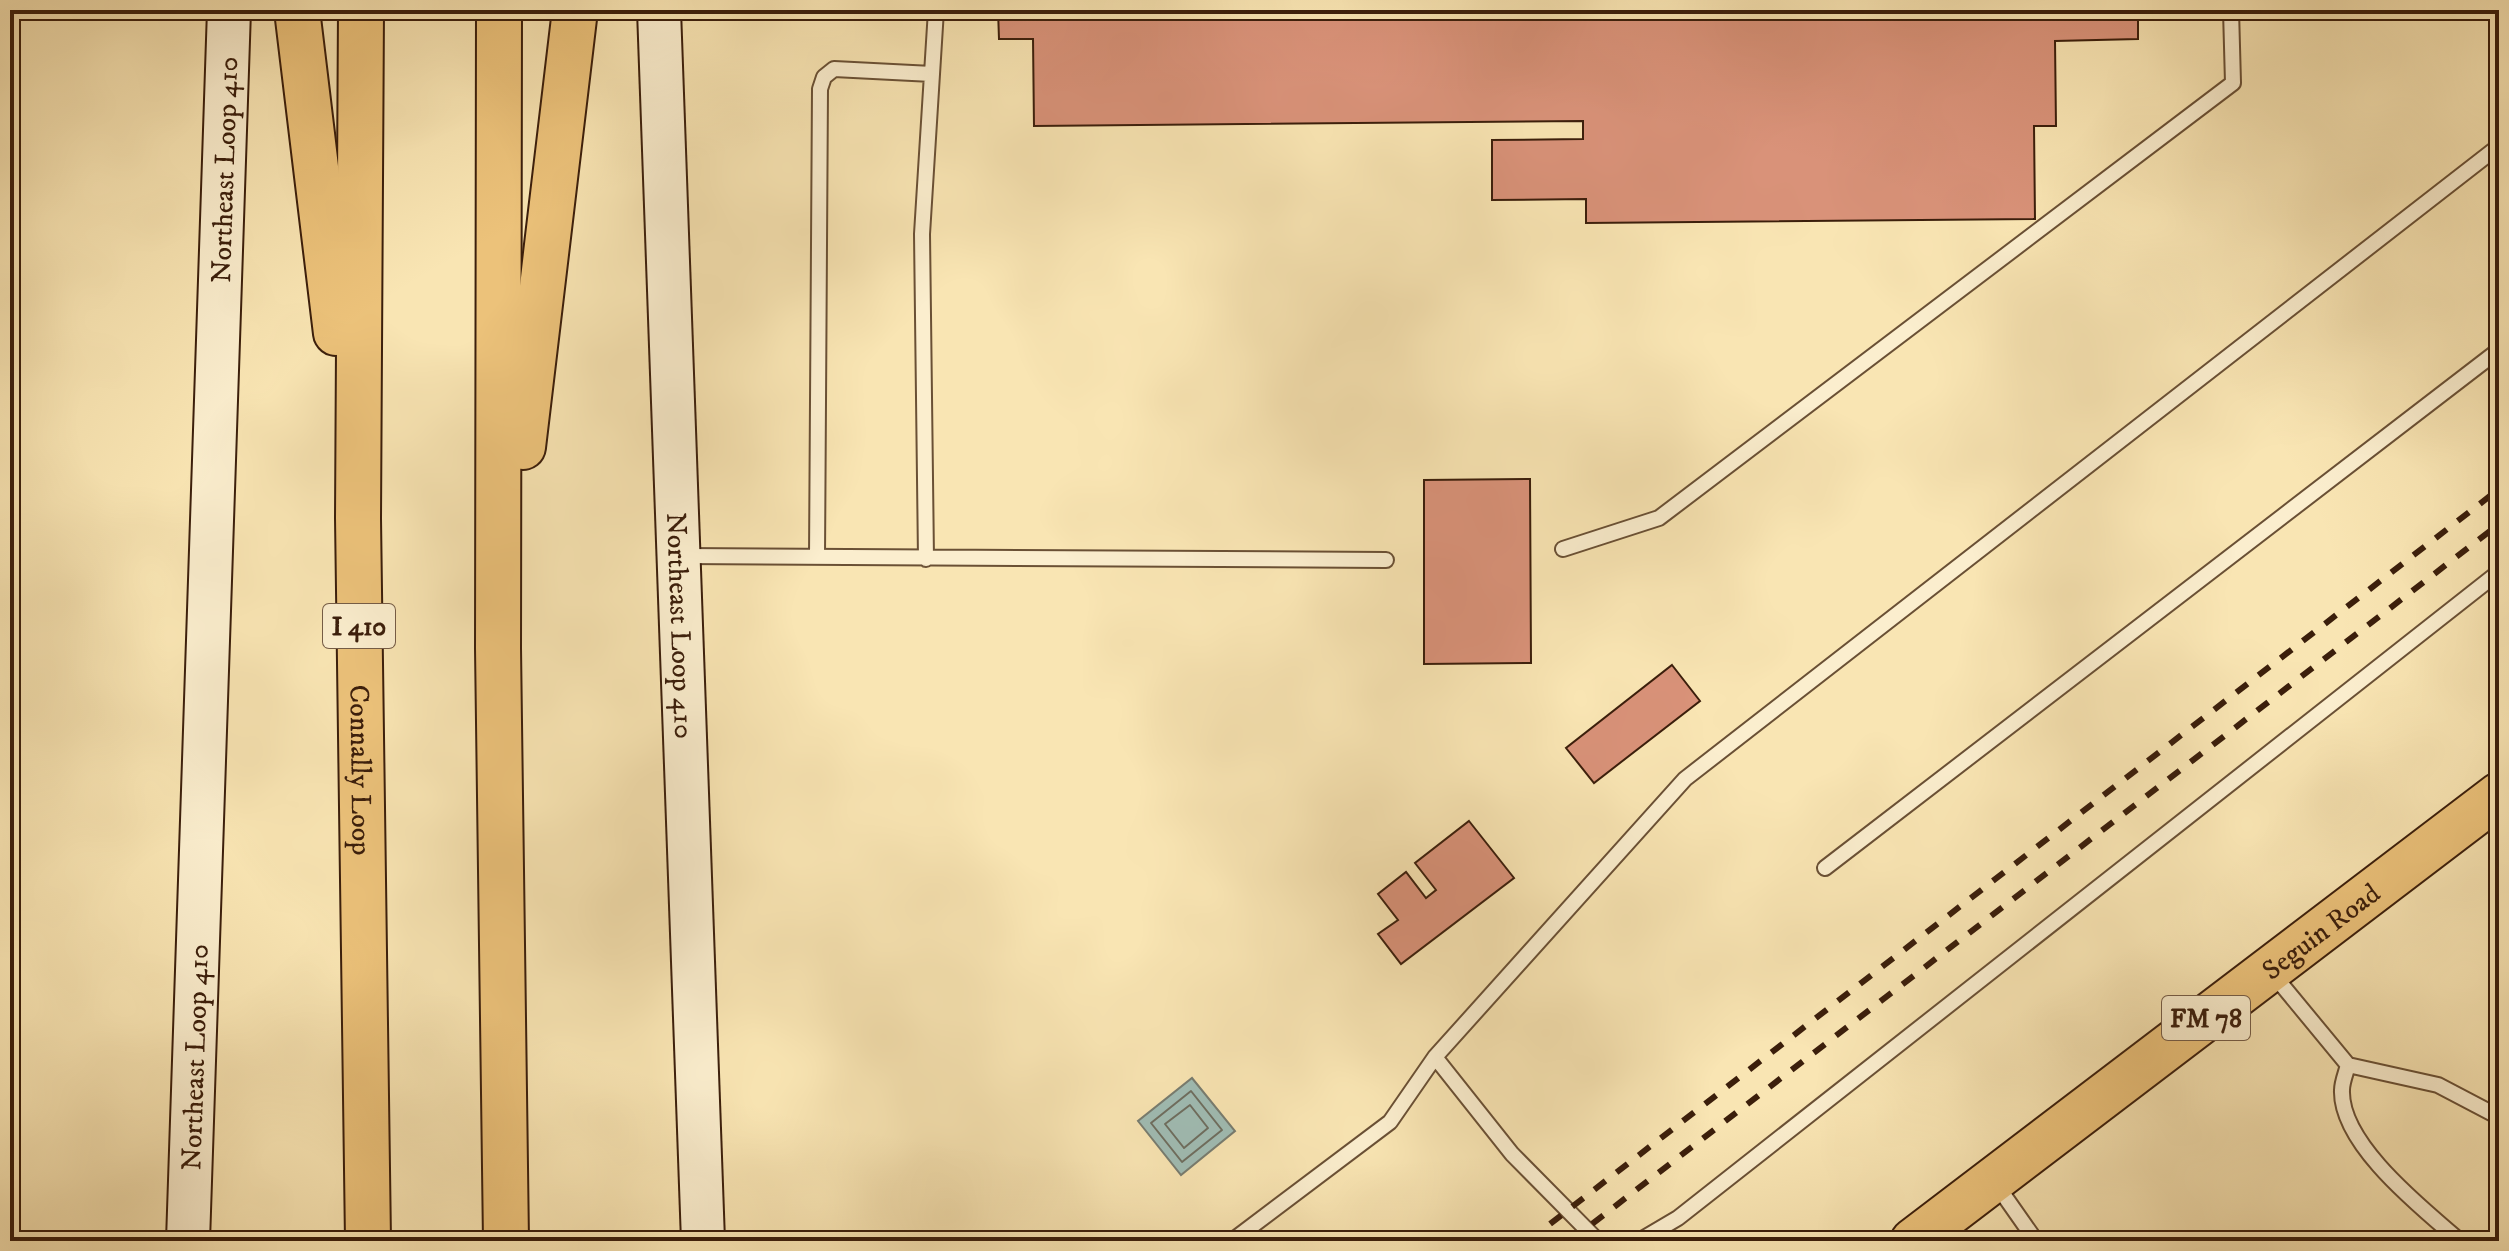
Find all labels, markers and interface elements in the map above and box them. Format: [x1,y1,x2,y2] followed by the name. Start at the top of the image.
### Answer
[204,56,246,284] street label: Northeast Loop 410
[658,512,701,740] street label: Northeast Loop 410
[323,604,395,648] road number: I 410
[341,684,379,856] street label: Connally Loop
[2255,876,2387,988] street label: Seguin Road
[174,943,217,1171] street label: Northeast Loop 410
[2162,996,2250,1040] road number: FM 78

